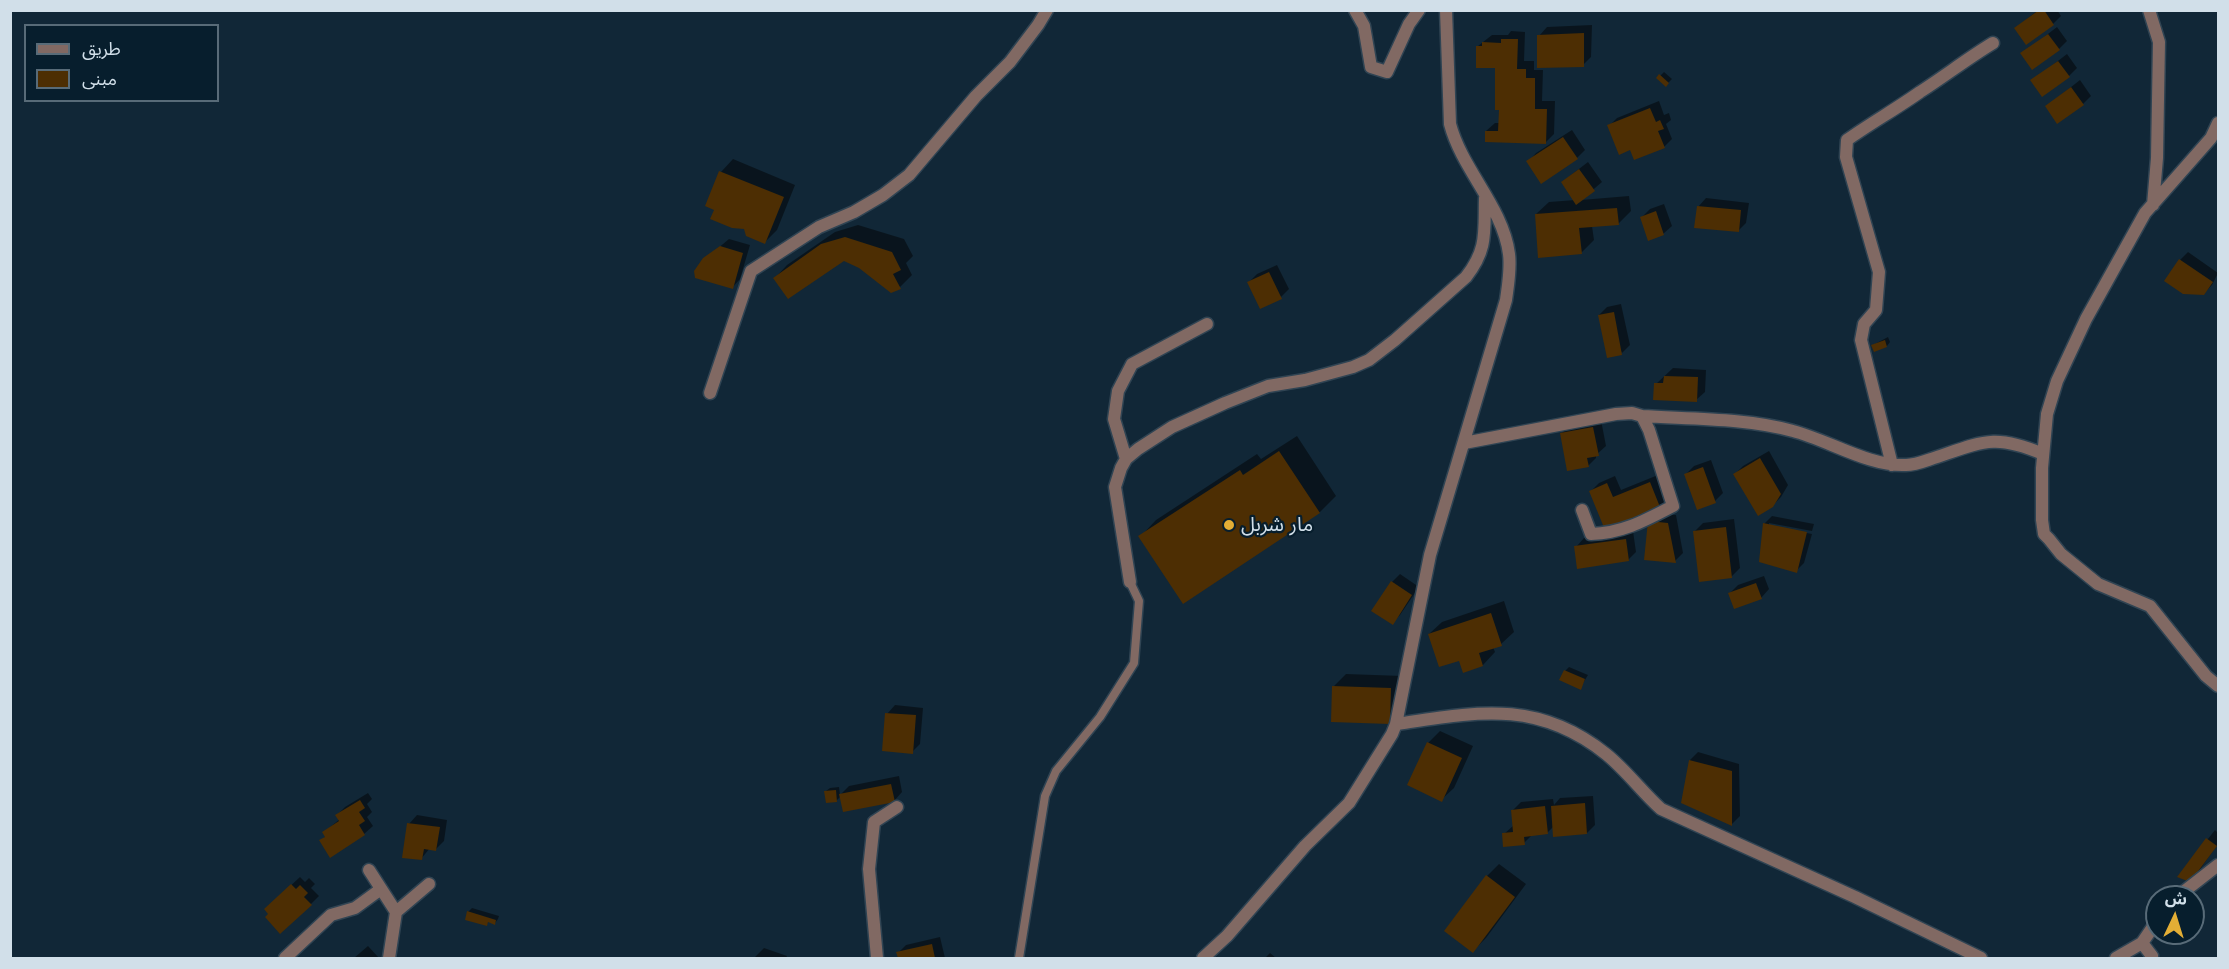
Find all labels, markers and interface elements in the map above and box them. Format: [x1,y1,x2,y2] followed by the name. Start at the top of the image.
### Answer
[24,24,219,102] legend
[82,39,121,59] text: طريق
[82,69,117,89] text: مبنى
[1241,513,1313,537] place label: مار شربل
[1222,518,1236,532] marker: مار شربل
[2145,885,2205,945] north arrow
[2165,889,2188,908] text: ش

